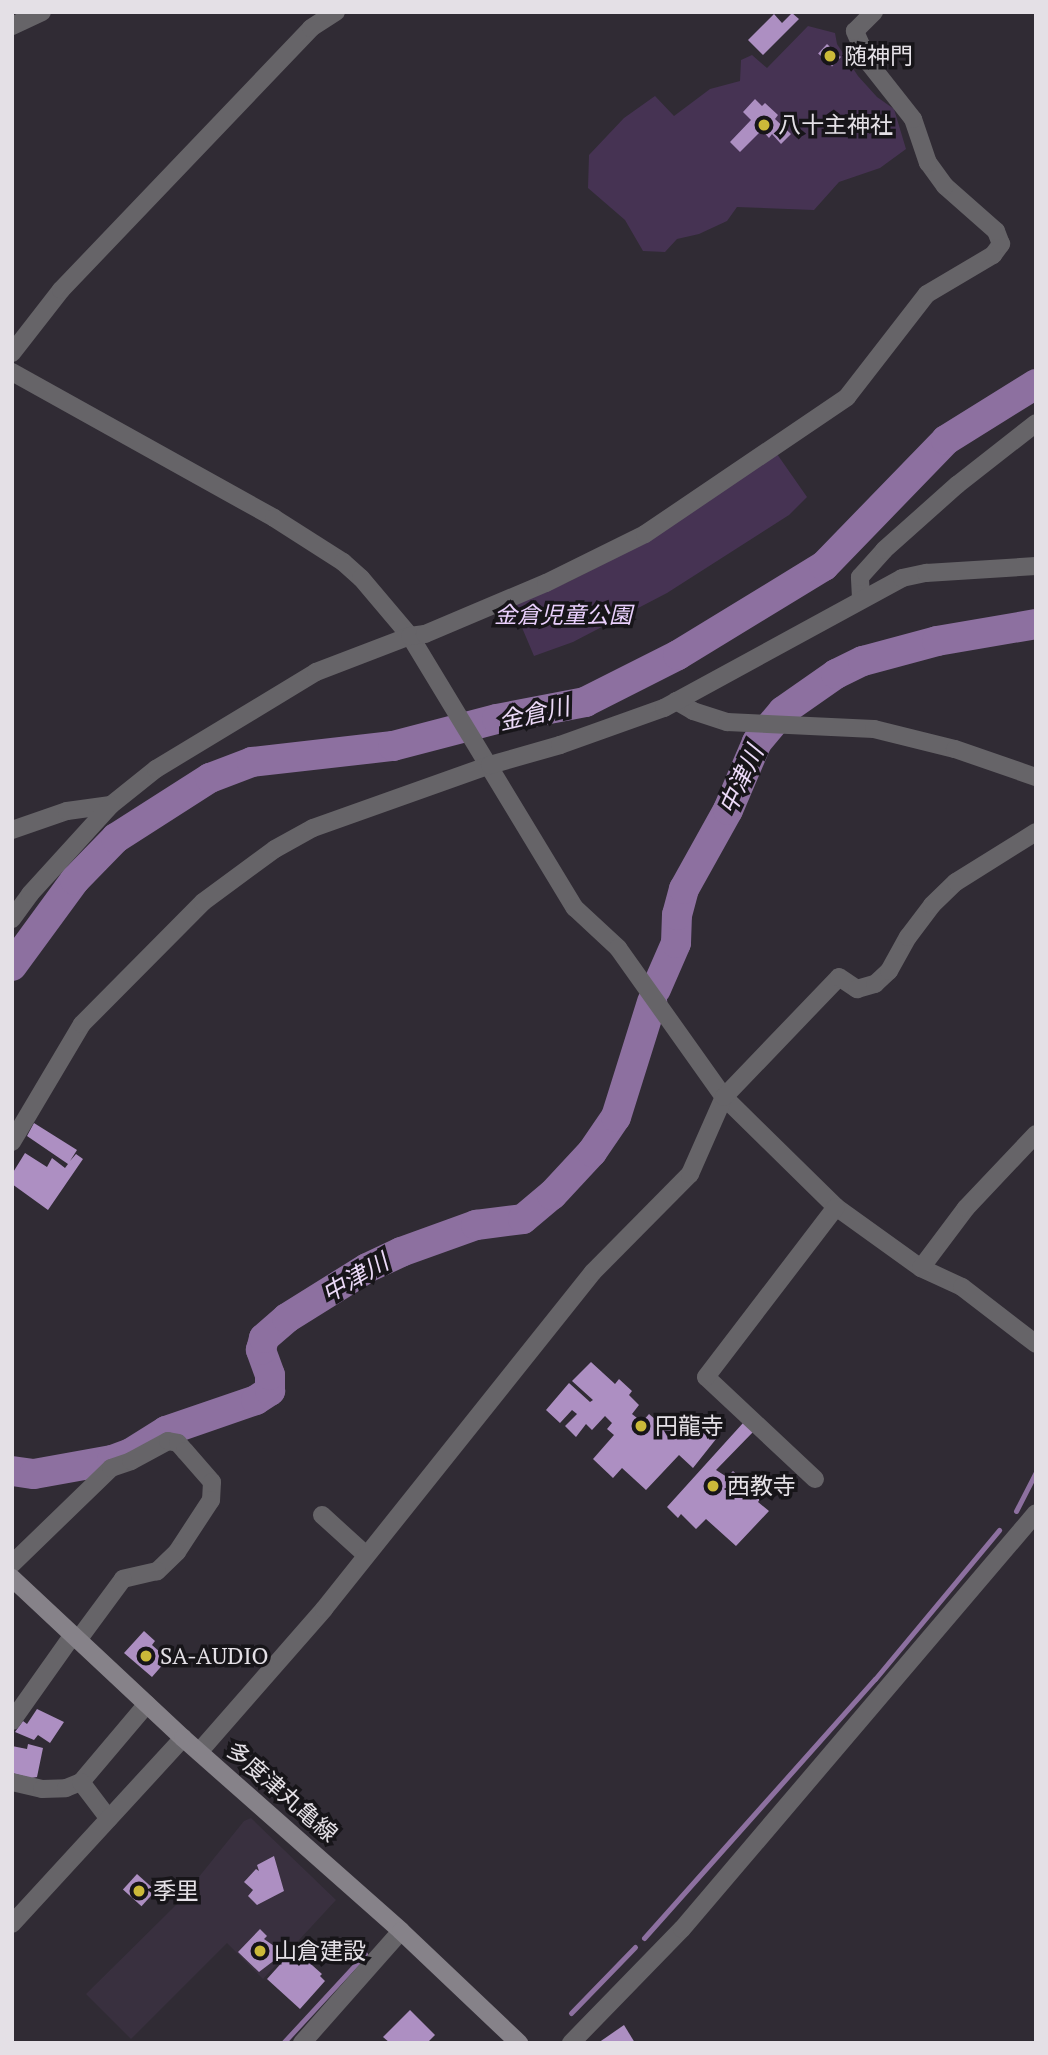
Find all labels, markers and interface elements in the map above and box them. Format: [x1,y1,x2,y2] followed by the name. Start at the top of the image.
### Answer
[844,42,913,70] place label: 随神門
[822,48,838,64] marker: 随神門
[778,111,893,139] place label: 八十主神社
[756,117,772,133] marker: 八十主神社
[494,601,632,629] park label: 金倉児童公園
[496,692,572,736] water label: 金倉川
[713,741,769,819] water label: 中津川
[317,1248,393,1308] water label: 中津川
[655,1412,724,1440] place label: 円龍寺
[633,1418,649,1434] marker: 円龍寺
[727,1472,796,1500] place label: 西教寺
[705,1478,721,1494] marker: 西教寺
[160,1642,269,1670] place label: SA-AUDIO
[138,1648,154,1664] marker: SA-AUDIO
[221,1736,343,1848] street label: 多度津丸亀線
[153,1877,199,1905] place label: 季里
[131,1883,147,1899] marker: 季里
[274,1937,366,1965] place label: 山倉建設
[252,1943,268,1959] marker: 山倉建設

